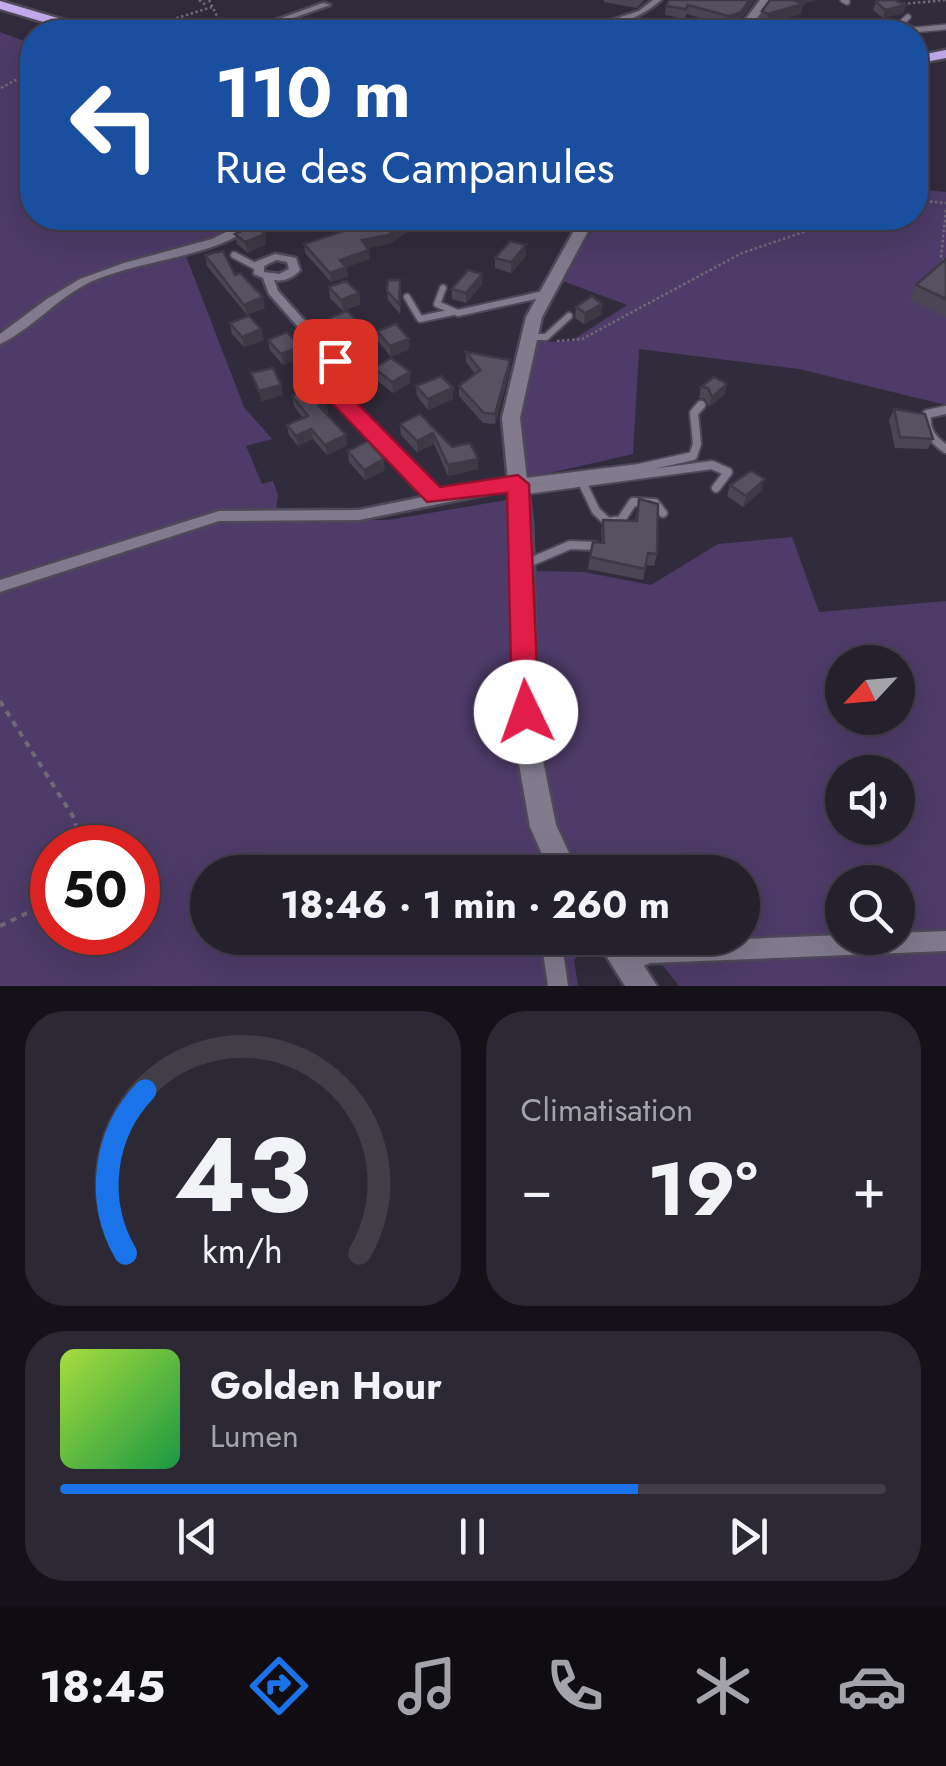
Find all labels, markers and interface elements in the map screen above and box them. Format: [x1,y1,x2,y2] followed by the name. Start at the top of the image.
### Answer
[215,42,411,143] text: 110 m
[50,60,180,190] icon: left
[215,135,615,200] text: Rue des Campanules
[293,319,378,404] pin
[308,334,363,389] icon: arrive
[825,645,915,735] north arrow
[825,645,915,955] map controls
[474,660,578,764] position arrow
[825,755,915,845] button: sound
[30,825,160,955] speed limit sign: 50
[825,865,915,955] button: search
[280,877,670,932] text: 18:46 · 1 min · 260 m
[521,1087,693,1133] text: Climatisation
[174,1100,311,1250] text: 43
[647,1135,758,1243] text: 19°
[521,1149,553,1229] text: −
[852,1149,886,1229] text: +
[202,1225,283,1276] text: km/h
[210,1358,442,1413] text: Golden Hour
[210,1413,299,1459] text: Lumen
[170,1509,225,1564] icon: previous
[445,1509,500,1564] icon: pause
[721,1509,776,1564] icon: next
[244,1651,314,1721] icon: directions
[392,1651,462,1721] icon: music
[540,1651,610,1721] icon: phone
[688,1651,758,1721] icon: climate
[837,1651,907,1721] icon: car
[39,1654,165,1719] text: 18:45

